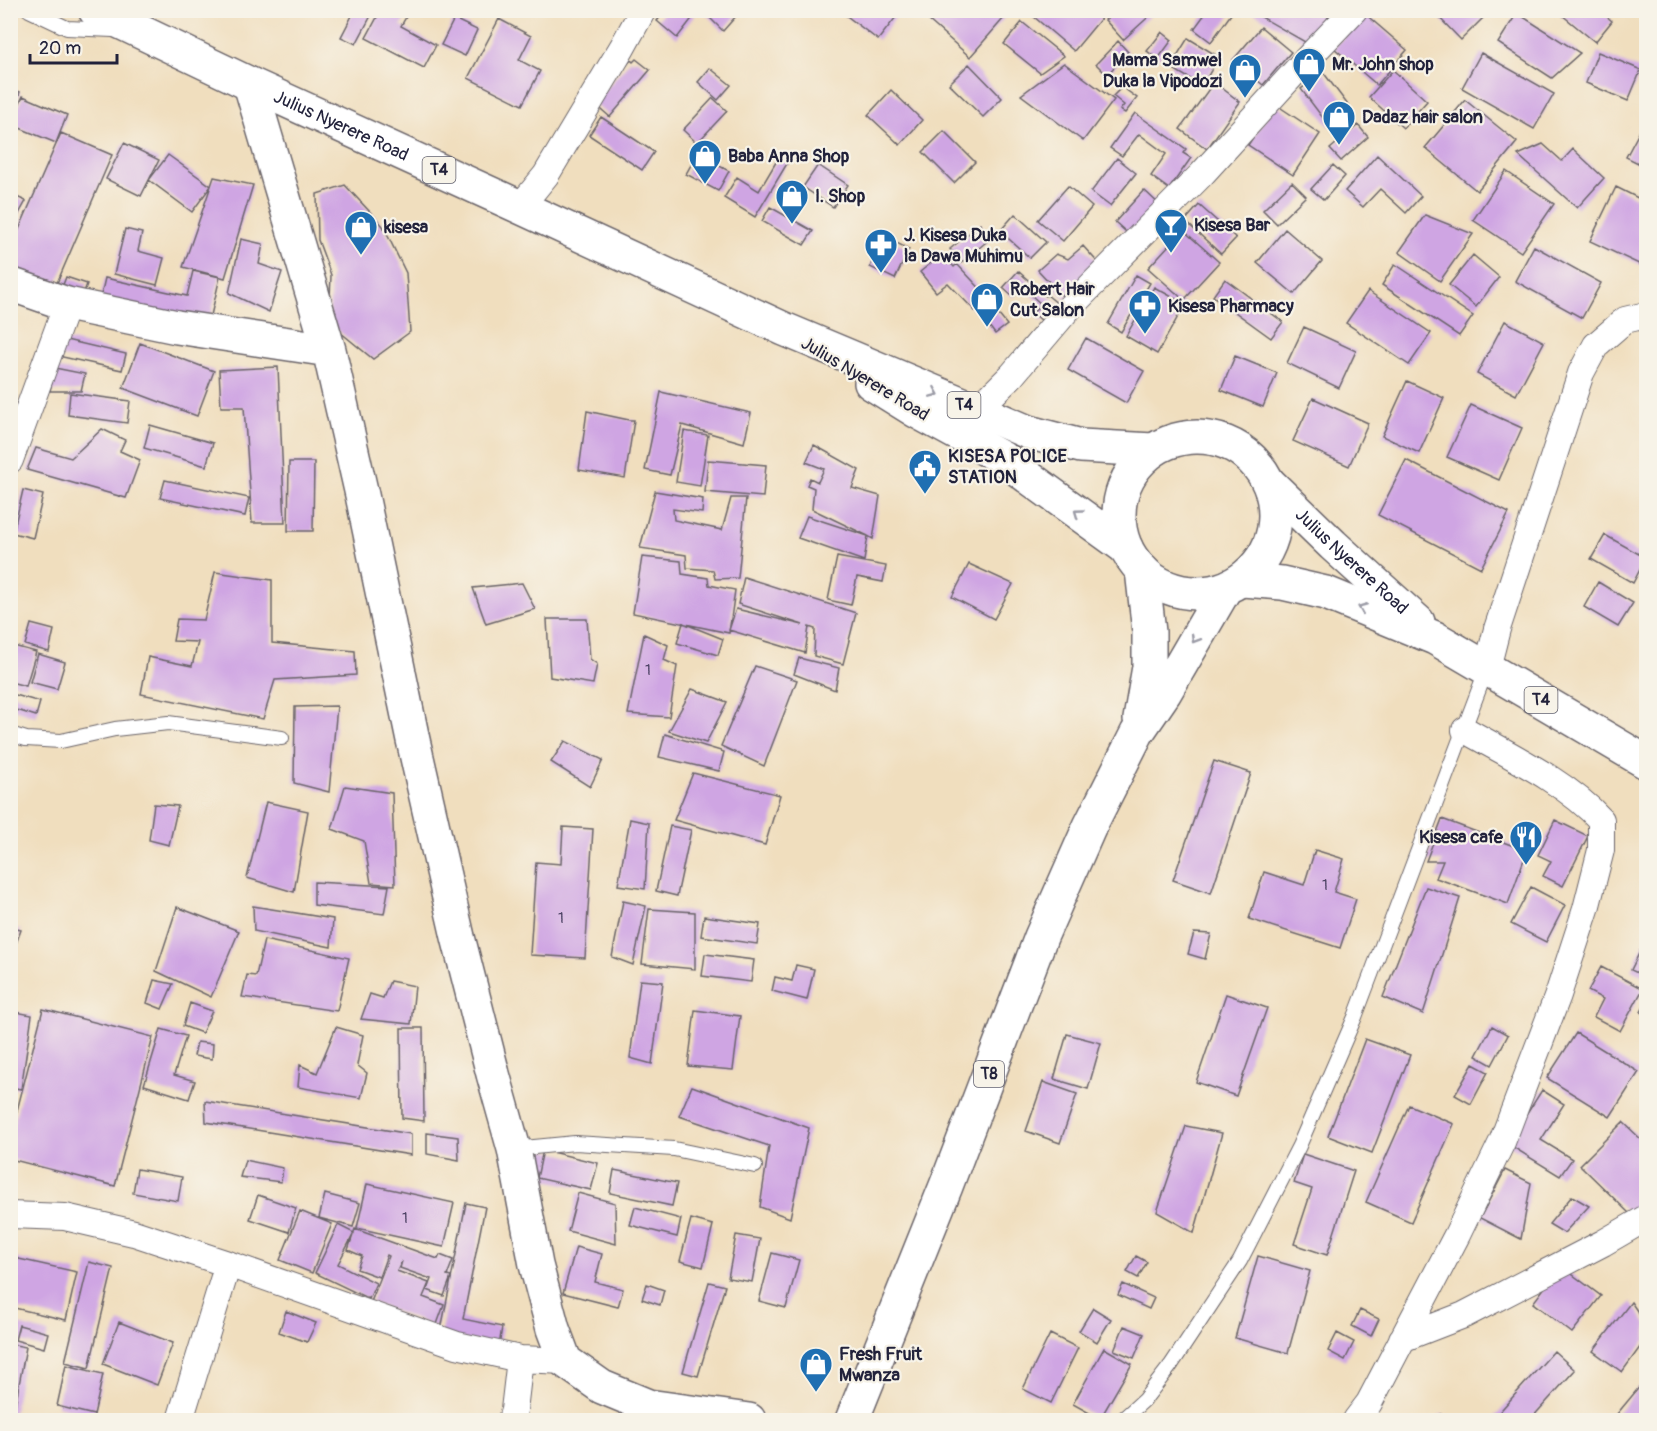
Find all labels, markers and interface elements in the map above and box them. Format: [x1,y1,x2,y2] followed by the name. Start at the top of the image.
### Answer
[30,27,117,65] scale bar
[39,37,81,60] text: 20 m
[1291,46,1327,93] shop icon: Mr. John shop
[1103,49,1222,93] place label: Mama Samwel Duka la Vipodozi
[1227,52,1263,99] shop icon: Mama Samwel Duka la Vipodozi
[1332,53,1434,76] place label: Mr. John shop
[270,85,412,166] street label: Julius Nyerere Road
[1321,99,1357,146] shop icon: Dadaz hair salon
[1362,106,1483,129] place label: Dadaz hair salon
[687,138,723,185] shop icon: Baba Anna Shop
[728,145,850,168] place label: Baba Anna Shop
[422,157,456,183] road number: T4
[774,178,810,225] shop icon: I. Shop
[815,185,866,208] place label: I. Shop
[1153,207,1189,254] bar icon: Kisesa Bar
[343,209,379,256] shop icon: kisesa
[1194,214,1271,237] place label: Kisesa Bar
[383,216,429,239] place label: kisesa
[904,224,1023,268] place label: J. Kisesa Duka la Dawa Muhimu
[863,227,899,274] pharmacy icon: J. Kisesa Duka la Dawa Muhimu
[1010,278,1095,322] place label: Robert Hair Cut Salon
[969,281,1005,328] shop icon: Robert Hair Cut Salon
[1127,288,1163,335] pharmacy icon: Kisesa Pharmacy
[1168,295,1294,318] place label: Kisesa Pharmacy
[797,332,933,426] street label: Julius Nyerere Road
[928,386,939,398] one-way arrow
[948,392,980,418] road number: T4
[948,445,1068,489] place label: KISESA POLICE STATION
[907,448,943,495] public building icon: KISESA POLICE STATION
[1290,503,1413,619] street label: Julius Nyerere Road
[1074,509,1085,520] one-way arrow
[1357,602,1368,615] one-way arrow
[1191,633,1203,643] one-way arrow
[645,661,651,680] house number: 1
[1524,687,1558,713] road number: T4
[1508,819,1544,866] restaurant icon: Kisesa cafe
[1419,826,1504,849] place label: Kisesa cafe
[1322,876,1328,895] house number: 1
[558,909,564,928] house number: 1
[974,1061,1004,1087] road number: T8
[402,1209,408,1228] house number: 1
[839,1343,923,1387] place label: Fresh Fruit Mwanza
[798,1346,834,1393] shop icon: Fresh Fruit Mwanza

